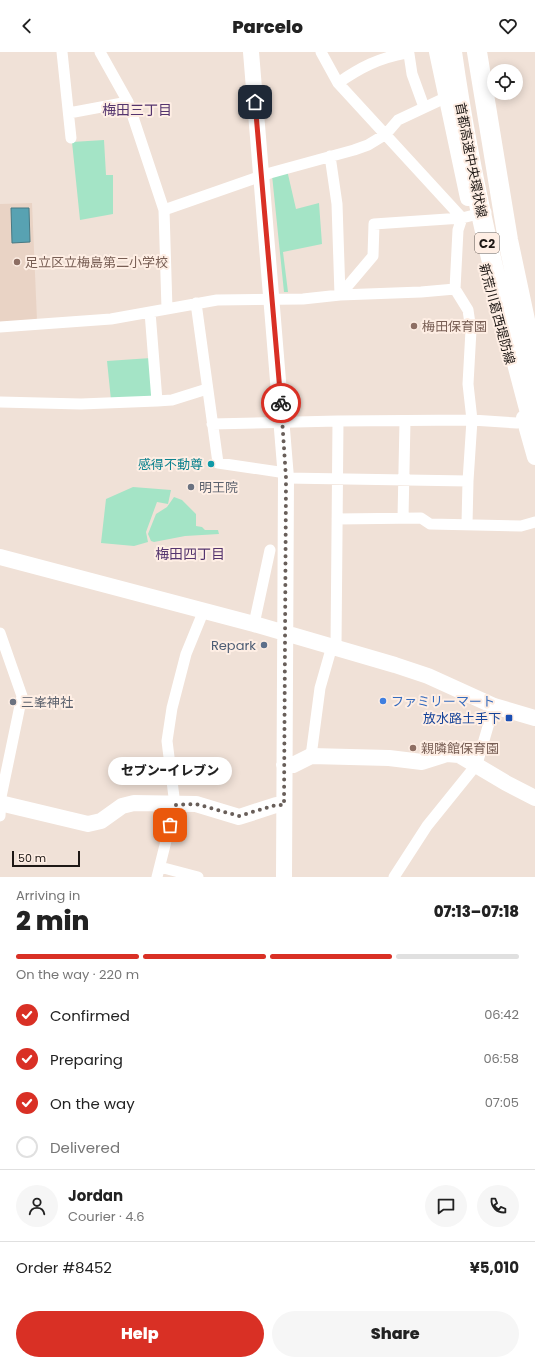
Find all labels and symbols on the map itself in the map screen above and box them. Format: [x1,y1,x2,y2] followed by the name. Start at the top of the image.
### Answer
[238,85,272,119] pin
[102,100,172,120] district label: 梅田三丁目
[451,101,491,219] street label: 首都高速中央環状線
[475,233,499,253] road number: C2
[25,253,168,272] place label: 足立区立梅島第二小学校
[12,257,22,267] marker: 足立区立梅島第二小学校
[474,261,520,367] street label: 新荒川葛西堤防線
[422,317,487,336] place label: 梅田保育園
[409,321,419,331] marker: 梅田保育園
[261,383,301,423] courier
[138,455,203,474] place label: 感得不動尊
[206,459,216,469] marker: 感得不動尊
[199,478,238,497] place label: 明王院
[186,482,196,492] marker: 明王院
[155,544,225,564] district label: 梅田四丁目
[211,636,256,655] place label: Repark
[259,640,269,650] marker: Repark
[391,692,495,711] place label: ファミリーマート
[21,693,73,712] place label: 三峯神社
[378,696,388,706] marker: ファミリーマート
[8,697,18,707] marker: 三峯神社
[423,709,501,728] place label: 放水路土手下
[504,713,514,723] marker: 放水路土手下
[421,739,499,758] place label: 親隣館保育園
[408,743,418,753] marker: 親隣館保育園
[108,757,232,785] callout: セブン-イレブン
[153,808,187,842] pin
[12,849,80,868] scale bar

